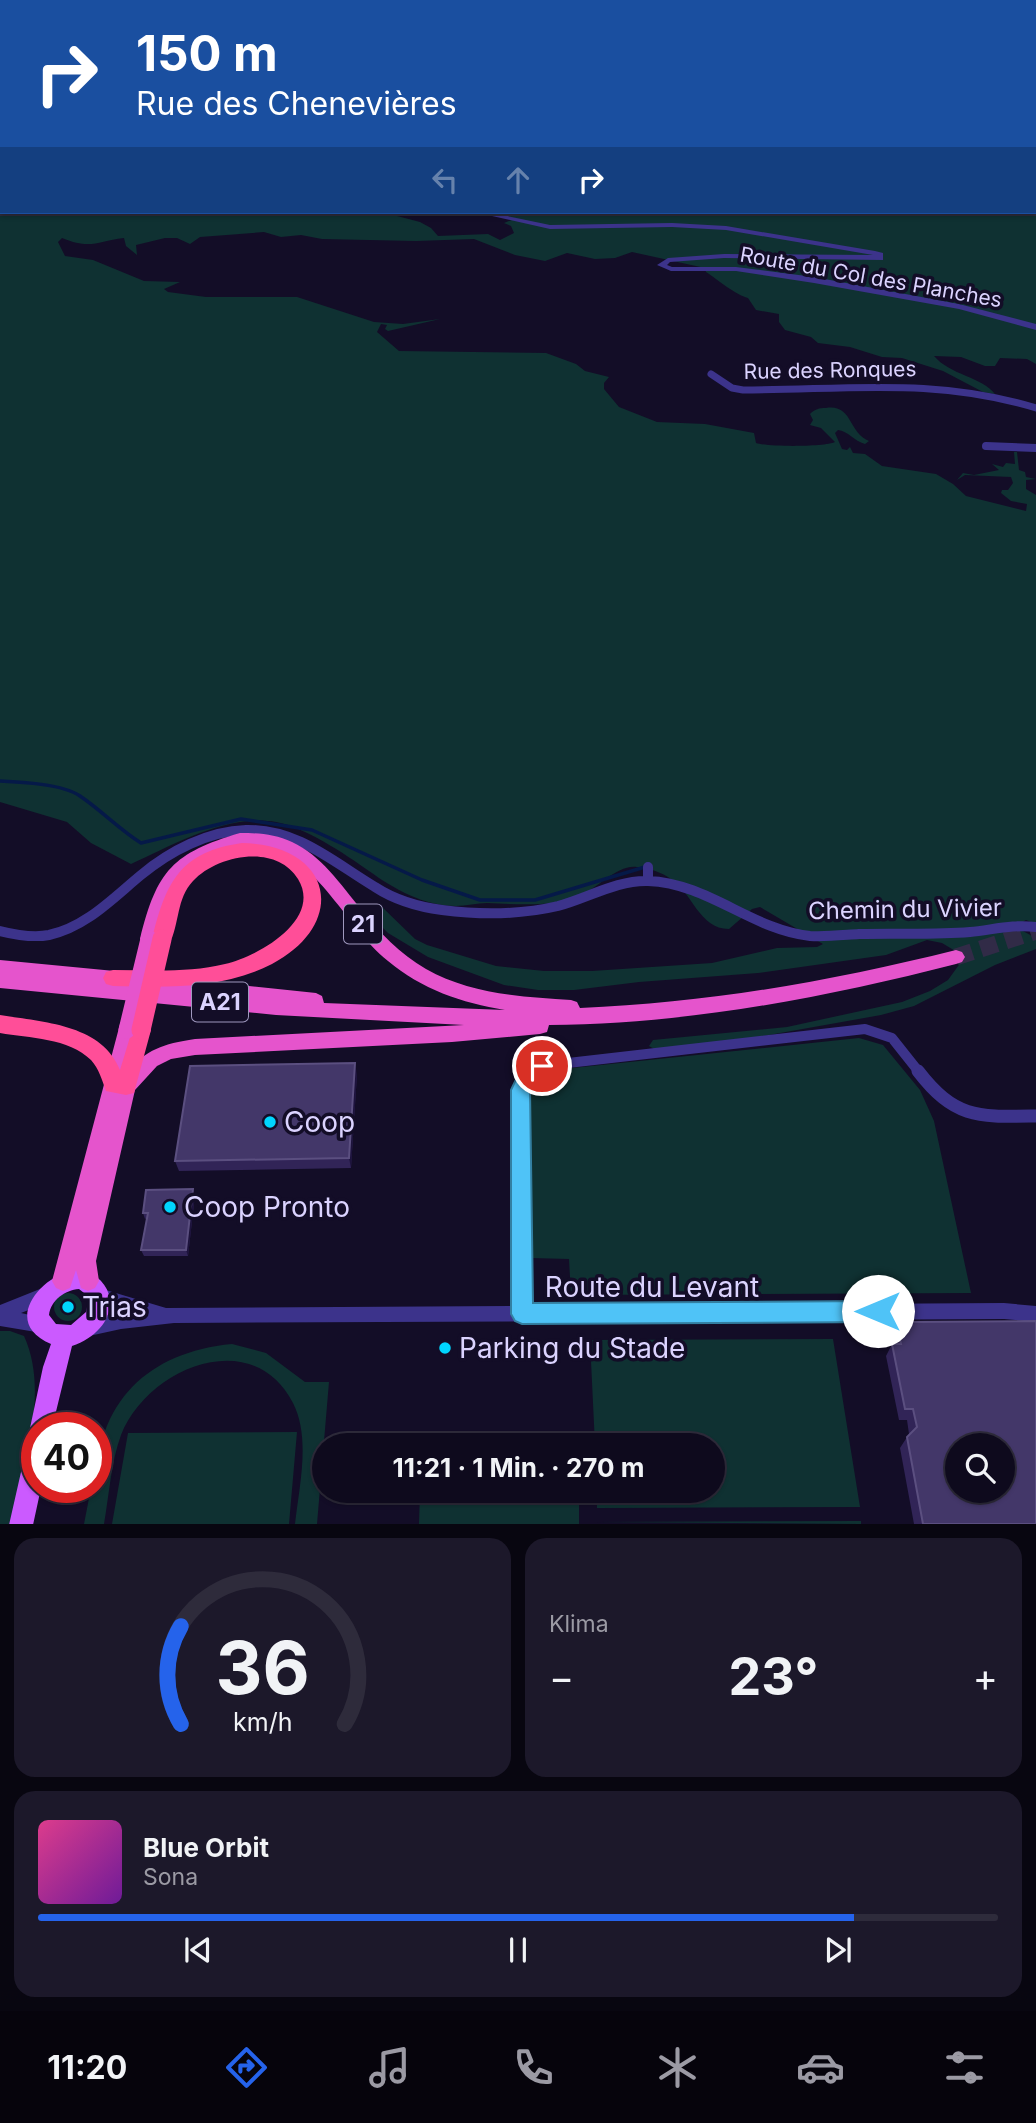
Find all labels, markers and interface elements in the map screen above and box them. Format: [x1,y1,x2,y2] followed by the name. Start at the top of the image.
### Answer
[136,24,278,83] text: 150 m
[21,28,112,119] icon: right
[136,84,457,123] text: Rue des Chenevières
[426,161,464,199] icon: left
[499,161,537,199] icon: ahead
[572,161,610,199] icon: right
[738,242,1004,312] street label: Route du Col des Planches
[743,356,917,384] street label: Rue des Ronques
[808,893,1002,925] street label: Chemin du Vivier
[344,904,382,944] road number: 21
[192,982,248,1021] road number: A21
[512,1036,572,1096] pin
[523,1047,561,1085] icon: arrive
[284,1105,355,1139] place label: Coop
[262,1114,278,1130] marker: Coop
[184,1190,350,1224] place label: Coop Pronto
[162,1199,178,1215] marker: Coop Pronto
[545,1270,759,1304] street label: Route du Levant
[841,1274,915,1348] position arrow
[82,1290,147,1324] place label: Trias
[60,1299,76,1315] marker: Trias
[459,1331,685,1365] place label: Parking du Stade
[437,1340,453,1356] marker: Parking du Stade
[21,1412,112,1503] speed limit sign: 40
[945,1433,1015,1503] map controls
[945,1433,1015,1503] button: search
[393,1452,644,1483] text: 11:21 · 1 Min. · 270 m
[549,1610,609,1638] text: Klima
[215,1623,310,1712] text: 36
[729,1645,818,1708] text: 23°
[549,1654,574,1700] text: −
[973,1654,998,1700] text: +
[233,1706,292,1736] text: km/h
[143,1832,269,1863] text: Blue Orbit
[143,1863,198,1891] text: Sona
[179,1931,217,1969] icon: previous
[499,1931,537,1969] icon: pause
[819,1931,857,1969] icon: next
[222,2043,271,2092] icon: directions
[365,2043,414,2092] icon: music
[509,2043,558,2092] icon: phone
[653,2043,702,2092] icon: climate
[796,2043,845,2092] icon: car
[940,2043,989,2092] icon: filters
[47,2048,127,2087] text: 11:20

